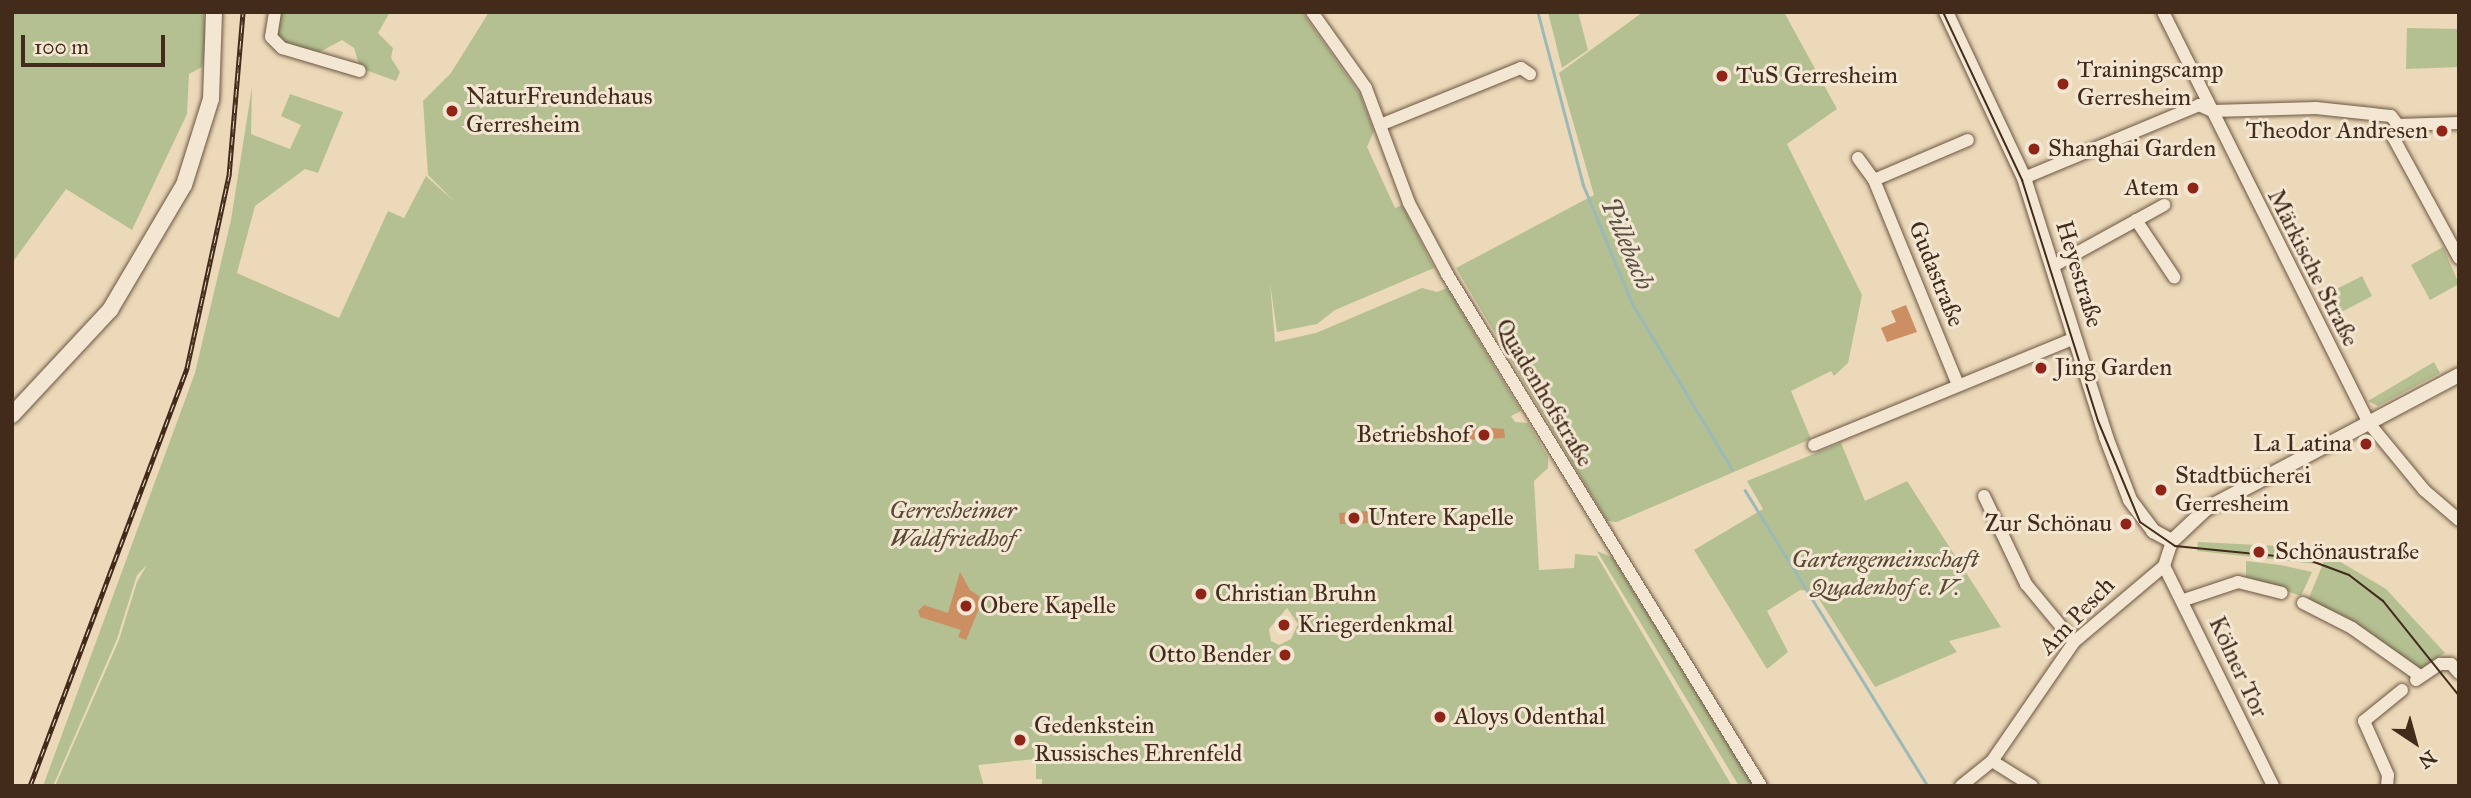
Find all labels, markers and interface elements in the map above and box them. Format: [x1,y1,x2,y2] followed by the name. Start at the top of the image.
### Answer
[24,21,168,65] scale bar
[34,34,89,60] text: 100 m
[2077,56,2224,112] place label: Trainingscamp Gerresheim
[1736,62,1898,90] place label: TuS Gerresheim
[1714,68,1730,84] marker: TuS Gerresheim
[2055,76,2071,92] marker: Trainingscamp Gerresheim
[466,83,652,139] place label: NaturFreundehaus Gerresheim
[444,103,460,119] marker: NaturFreundehaus Gerresheim
[2246,117,2428,145] place label: Theodor Andresen
[2434,123,2450,139] marker: Theodor Andresen
[2048,135,2216,163] place label: Shanghai Garden
[2026,141,2042,157] marker: Shanghai Garden
[2124,174,2179,202] place label: Atem
[2185,180,2201,196] marker: Atem
[2261,185,2365,351] street label: Märkische Straße
[1594,193,1660,295] water label: Pillebach
[1902,217,1970,331] street label: Gudastraße
[2049,217,2109,331] street label: Heyestraße
[1489,314,1599,472] street label: Quadenhofstraße
[2055,354,2172,382] place label: Jing Garden
[2033,360,2049,376] marker: Jing Garden
[1356,421,1470,449] place label: Betriebshof
[1476,427,1492,443] marker: Betriebshof
[2253,430,2352,458] place label: La Latina
[2358,436,2374,452] marker: La Latina
[2175,462,2311,518] place label: Stadtbücherei Gerresheim
[2153,482,2169,498] marker: Stadtbücherei Gerresheim
[889,497,1017,553] park label: Gerresheimer Waldfriedhof
[1368,504,1514,532] place label: Untere Kapelle
[1346,510,1362,526] marker: Untere Kapelle
[1985,510,2112,538] place label: Zur Schönau
[2118,516,2134,532] marker: Zur Schönau
[2275,538,2419,566] place label: Schönaustraße
[2249,542,2269,562] marker: Schönaustraße
[1792,546,1978,602] park label: Gartengemeinschaft Quadenhof e. V.
[2033,571,2121,661] street label: Am Pesch
[1215,580,1376,608] place label: Christian Bruhn
[1193,586,1209,602] marker: Christian Bruhn
[980,592,1116,620] place label: Obere Kapelle
[958,598,974,614] marker: Obere Kapelle
[1298,611,1454,639] place label: Kriegerdenkmal
[2202,612,2274,722] street label: Kölner Tor
[1276,617,1292,633] marker: Kriegerdenkmal
[1148,641,1271,669] place label: Otto Bender
[1277,647,1293,663] marker: Otto Bender
[1454,703,1605,731] place label: Aloys Odenthal
[2380,707,2450,777] north arrow
[1432,709,1448,725] marker: Aloys Odenthal
[1034,712,1242,768] place label: Gedenkstein Russisches Ehrenfeld
[1012,732,1028,748] marker: Gedenkstein Russisches Ehrenfeld
[2414,745,2441,773] text: N

